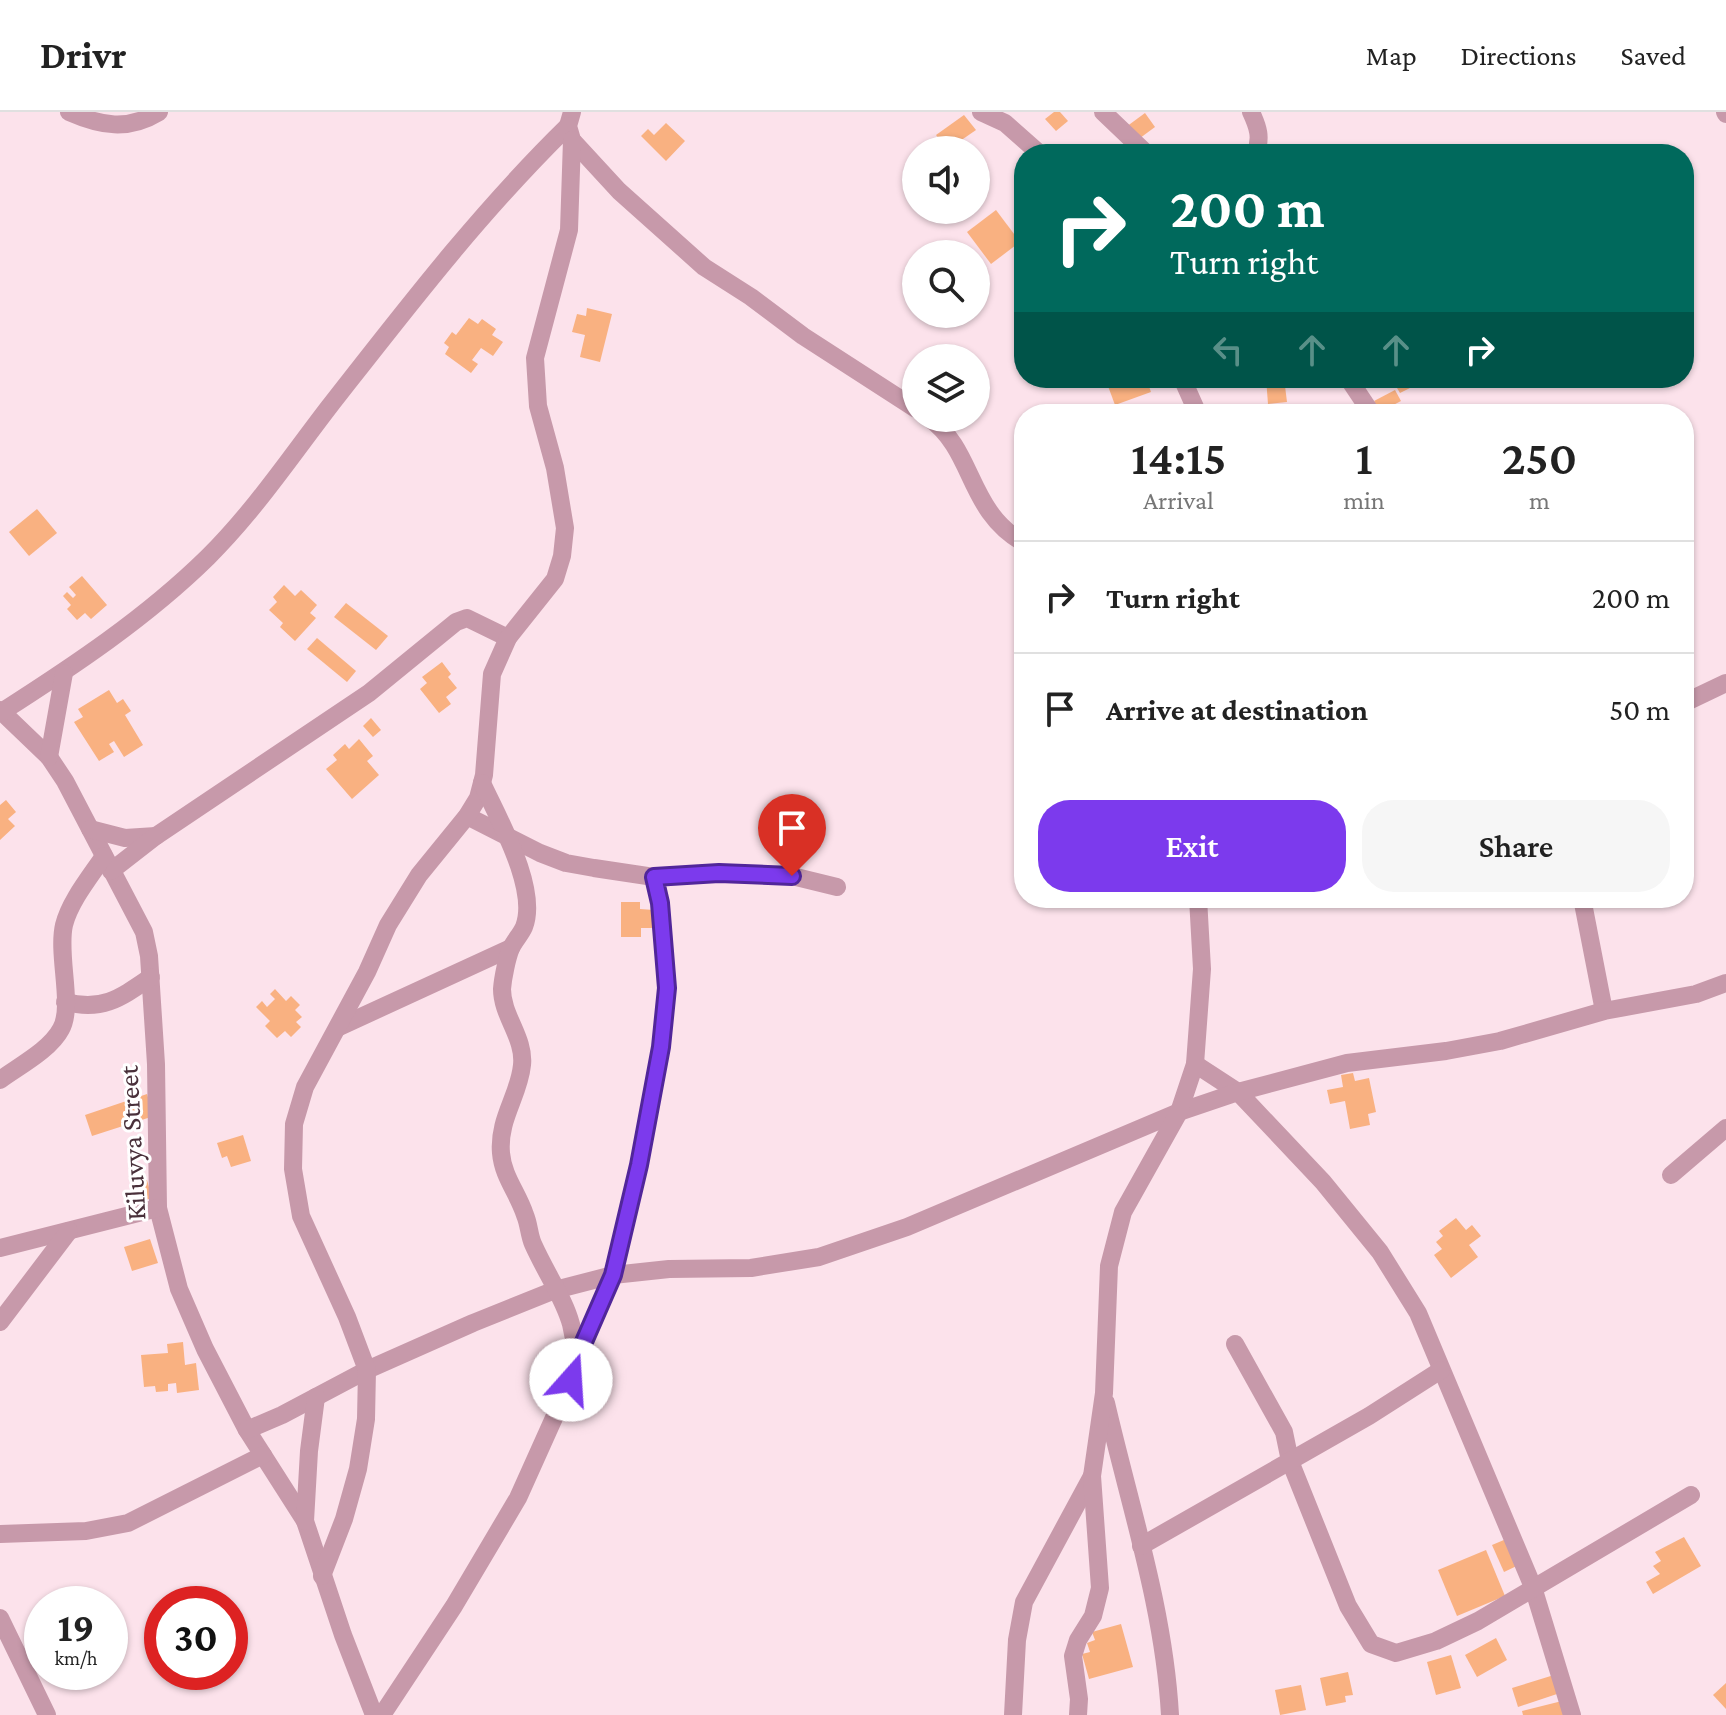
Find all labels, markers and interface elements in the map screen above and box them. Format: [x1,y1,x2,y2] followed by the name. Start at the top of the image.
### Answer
[40,34,126,76] text: Drivr
[1366,40,1417,71] text: Map
[1461,40,1576,71] text: Directions
[1620,40,1686,71] text: Saved
[902,136,990,432] map controls
[902,136,990,224] button: sound
[1038,176,1142,280] icon: right
[1170,177,1325,239] text: 200 m
[902,240,990,328] button: search
[1170,242,1318,282] text: Turn right
[1206,328,1250,372] icon: left
[1290,328,1334,372] icon: ahead
[1374,328,1418,372] icon: ahead
[1458,328,1502,372] icon: right
[902,344,990,432] button: layers
[1131,431,1226,484] text: 14:15
[1355,431,1373,484] text: 1
[1502,431,1577,484] text: 250
[1143,486,1214,515] text: Arrival
[1343,486,1385,515] text: min
[1529,486,1550,515] text: m
[1038,575,1082,619] icon: right
[1106,581,1240,614] text: Turn right
[1592,581,1670,614] text: 200 m
[1038,687,1082,731] icon: arrive
[1106,693,1368,726] text: Arrive at destination
[1609,693,1670,726] text: 50 m
[758,794,826,876] pin
[1038,800,1346,892] button: Exit
[1362,800,1670,892] button: Share
[770,806,814,850] icon: arrive
[112,1064,152,1221] street label: Kiluvya Street
[529,1338,613,1422] position arrow
[144,1586,248,1690] speed limit sign: 30
[58,1605,94,1650] text: 19
[54,1647,98,1669] text: km/h

